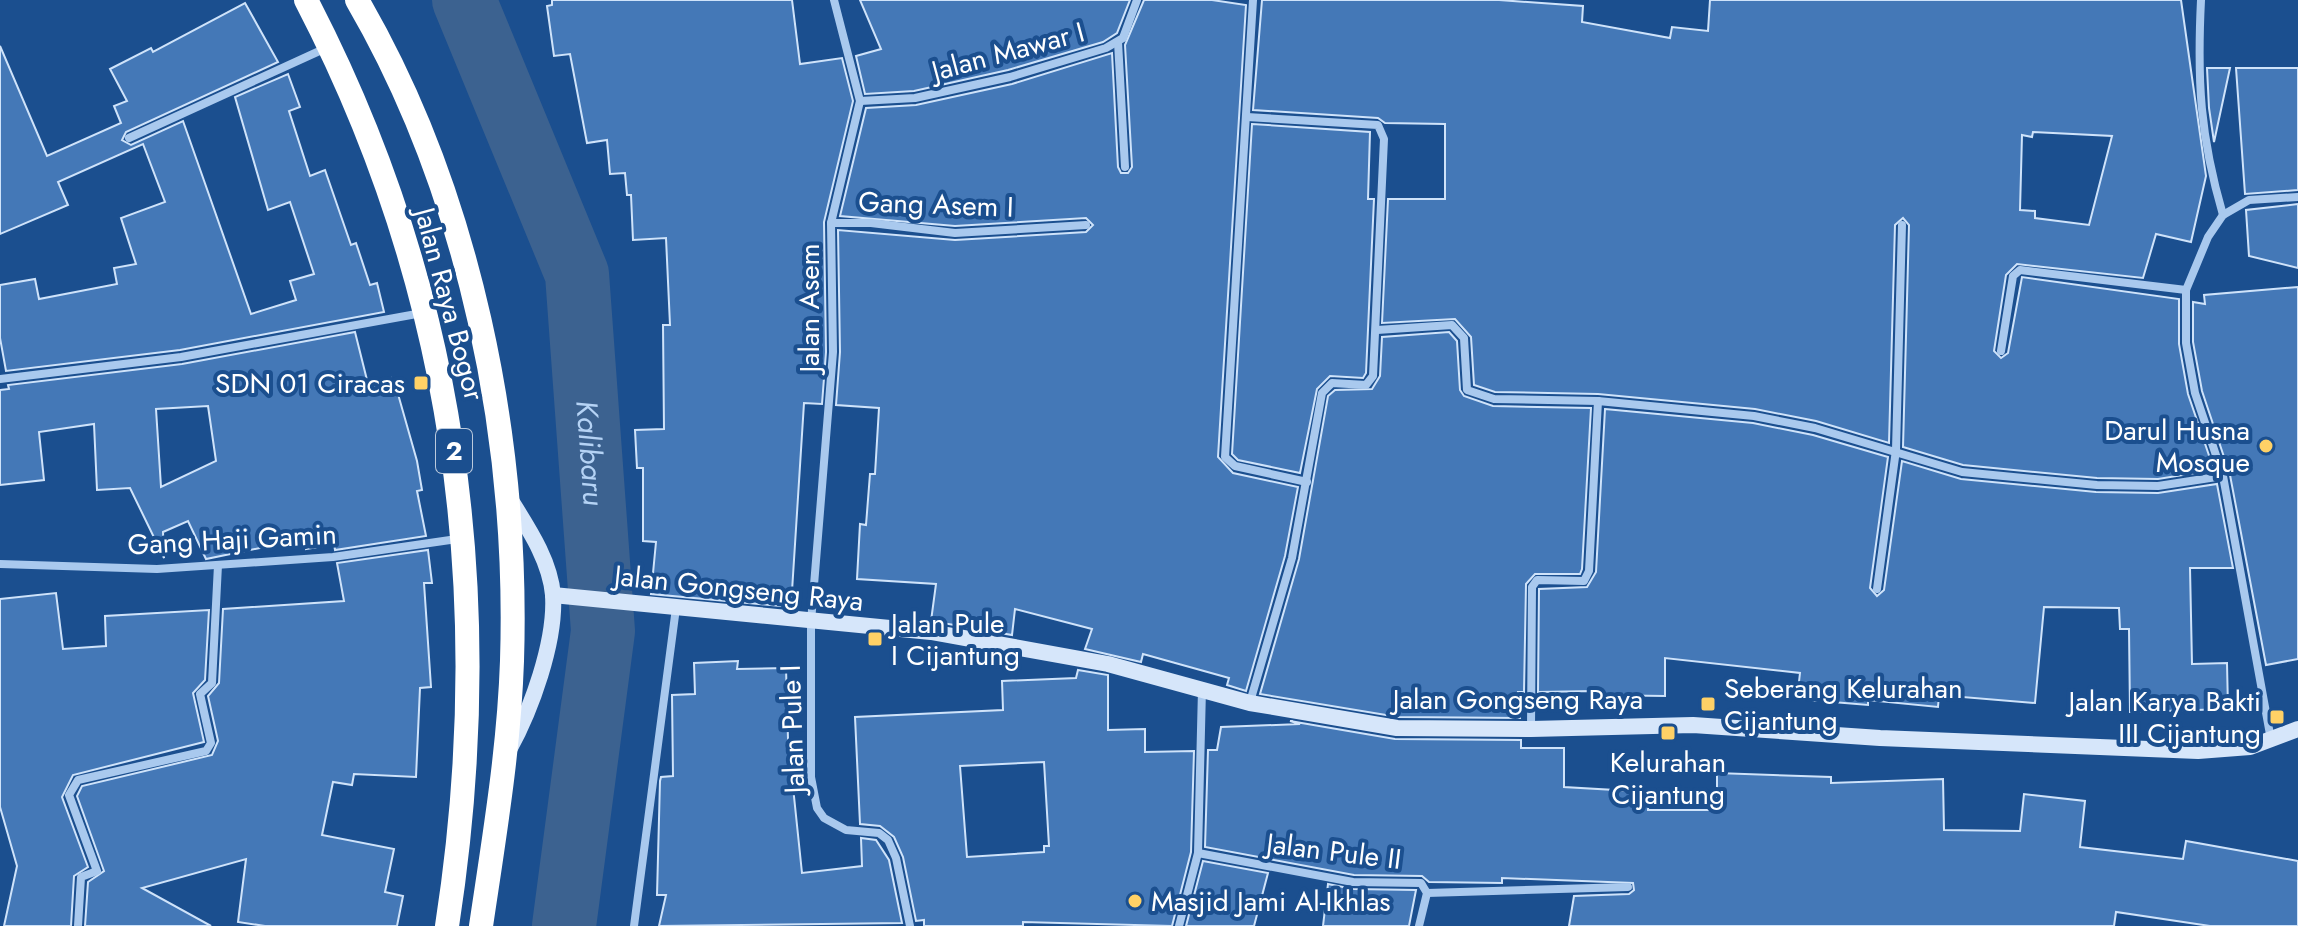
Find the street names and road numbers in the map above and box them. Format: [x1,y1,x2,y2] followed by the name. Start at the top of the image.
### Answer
[923,11,1089,93] street label: Jalan Mawar I
[858,181,1014,228] street label: Gang Asem I
[403,199,495,406] street label: Jalan Raya Bogor
[789,243,830,377] street label: Jalan Asem
[436,429,472,473] road number: 2
[126,514,338,565] street label: Gang Haji Gamin
[608,555,866,622] street label: Jalan Gongseng Raya
[770,664,815,798] street label: Jalan Pule I
[1389,679,1643,720] street label: Jalan Gongseng Raya
[1260,822,1404,880] street label: Jalan Pule II

